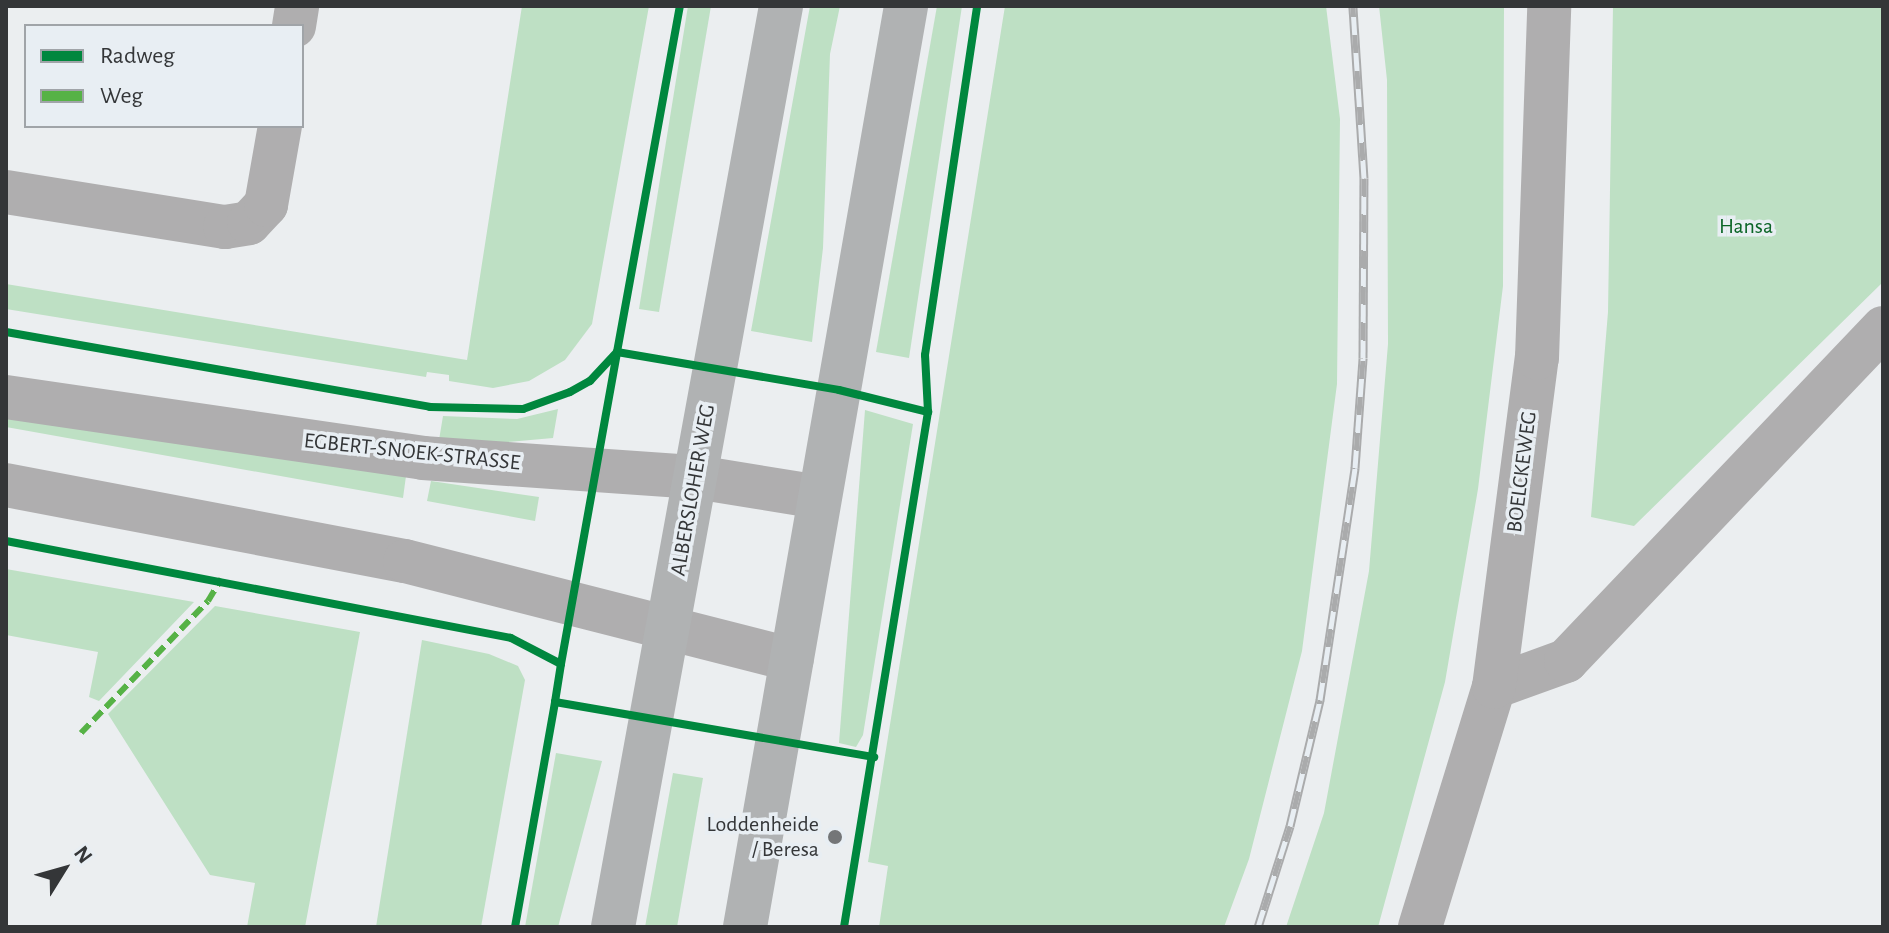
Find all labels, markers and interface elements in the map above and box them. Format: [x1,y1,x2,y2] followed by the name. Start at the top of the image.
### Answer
[24,24,304,128] legend
[100,44,175,68] text: Radweg
[100,84,143,108] text: Weg
[1719,214,1773,240] park label: Hansa
[665,402,721,578] street label: ALBERSLOHER WEG
[1501,410,1543,534] street label: BOELCKEWEG
[302,428,522,476] street label: EGBERT-SNOEK-STRASSE
[707,811,819,862] place label: Loddenheide / Beresa
[826,828,844,846] marker: Loddenheide / Beresa
[24,829,104,909] north arrow
[70,842,97,867] text: N

